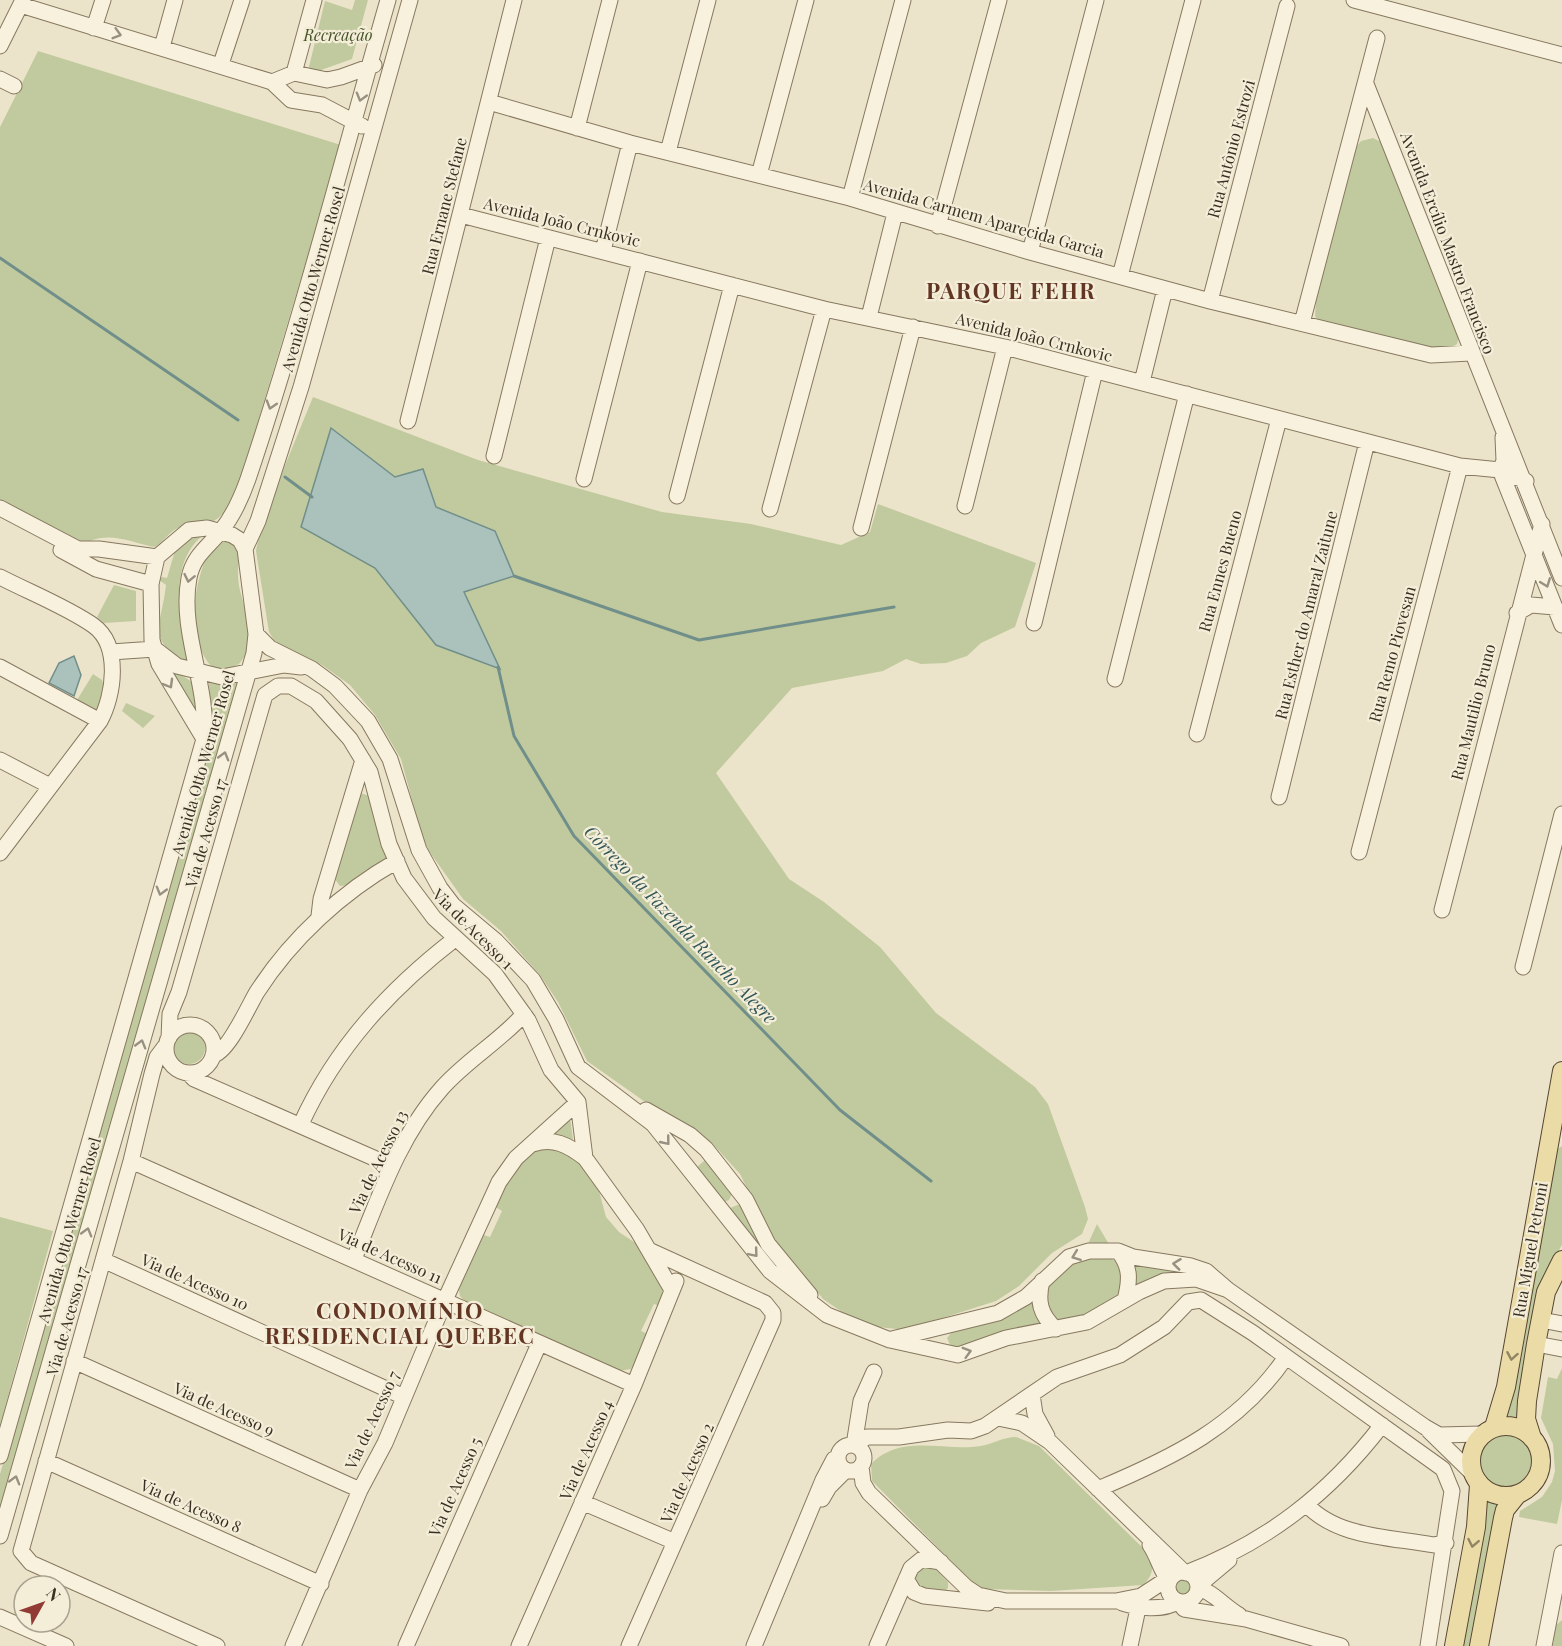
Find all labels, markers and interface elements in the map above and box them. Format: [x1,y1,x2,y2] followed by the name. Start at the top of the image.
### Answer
[302,24,373,45] park label: Recreação
[111,27,122,39] one-way arrow
[1202,77,1259,220] street label: Rua Antônio Estrozi
[356,91,368,102] one-way arrow
[1396,128,1501,357] street label: Avenida Ercílio Mastro Francisco
[416,135,471,277] street label: Rua Ernane Stefane
[860,173,1107,262] street label: Avenida Carmem Aparecida Garcia
[276,183,349,375] street label: Avenida Otto Werner Rosel
[481,192,643,251] street label: Avenida João Crnkovic
[926,275,1096,305] district label: PARQUE FEHR
[953,307,1115,366] street label: Avenida João Crnkovic
[266,399,278,410] one-way arrow
[1193,507,1246,634] street label: Rua Ennes Bueno
[1269,508,1342,721] street label: Rua Esther do Amaral Zaitune
[183,573,196,583] one-way arrow
[1538,577,1551,588] one-way arrow
[1363,583,1420,724] street label: Rua Remo Piovesan
[1445,641,1500,782] street label: Rua Mautilio Bruno
[166,667,239,859] street label: Avenida Otto Werner Rosel
[162,678,173,689] one-way arrow
[217,751,229,762] one-way arrow
[180,775,231,891] street label: Via de Acesso 17
[579,820,782,1029] water label: Córrego da Fazenda Rancho Alegre
[428,883,518,974] street label: Via de Acesso 1
[156,885,168,896] one-way arrow
[134,1039,146,1050] one-way arrow
[343,1106,412,1218] street label: Via de Acesso 13
[32,1134,105,1326] street label: Avenida Otto Werner Rosel
[659,1134,670,1145] one-way arrow
[1507,1180,1552,1319] street label: Rua Miguel Petroni
[334,1223,446,1288] street label: Via de Acesso 11
[80,1227,92,1238] one-way arrow
[747,1246,758,1257] one-way arrow
[137,1248,252,1315] street label: Via de Acesso 10
[1071,1248,1081,1261] one-way arrow
[1173,1258,1182,1271] one-way arrow
[41,1263,92,1379] street label: Via de Acesso 17
[265,1295,535,1350] district label: CONDOMÍNIO RESIDENCIAL QUEBEC
[962,1346,972,1359] one-way arrow
[1506,1351,1518,1360] one-way arrow
[339,1367,404,1473] street label: Via de Acesso 7
[170,1377,278,1440] street label: Via de Acesso 9
[554,1396,617,1504] street label: Via de Acesso 4
[655,1419,718,1527] street label: Via de Acesso 2
[423,1434,486,1541] street label: Via de Acesso 5
[137,1474,245,1537] street label: Via de Acesso 8
[8,1475,20,1486] one-way arrow
[1467,1538,1480,1548] one-way arrow
[12,1574,72,1634] north arrow
[42,1583,66,1606] text: N

